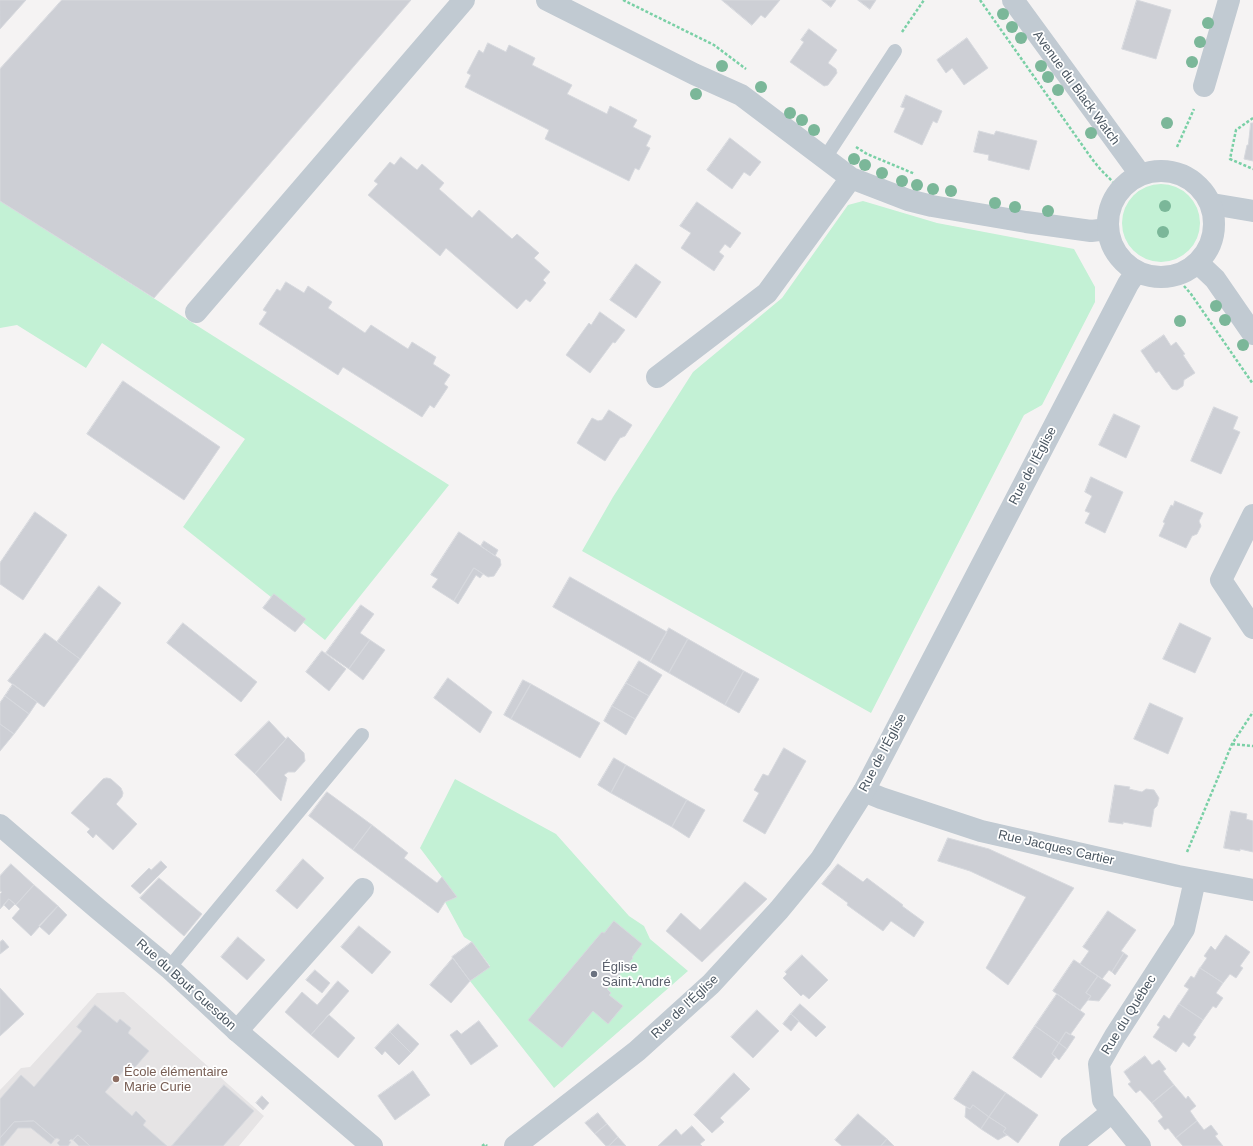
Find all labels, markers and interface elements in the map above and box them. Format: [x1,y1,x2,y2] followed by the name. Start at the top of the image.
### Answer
[1029,28,1123,148] street label: Avenue du Black Watch
[1006,424,1060,508] street label: Rue de l'Église
[856,711,910,795] street label: Rue de l'Église
[997,827,1115,869] street label: Rue Jacques Cartier
[133,936,239,1034] street label: Rue du Bout Guesdon
[602,959,671,990] place label: Église Saint-André
[589,969,599,979] marker: Église Saint-André
[648,972,722,1042] street label: Rue de l'Église
[1098,972,1160,1058] street label: Rue du Québec
[124,1064,228,1095] place label: École élémentaire Marie Curie
[111,1074,121,1084] marker: École élémentaire Marie Curie

